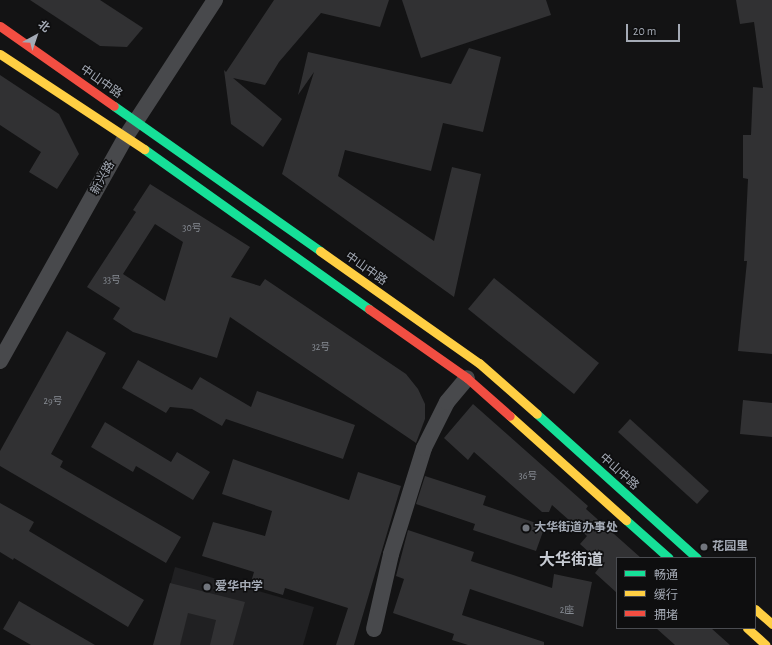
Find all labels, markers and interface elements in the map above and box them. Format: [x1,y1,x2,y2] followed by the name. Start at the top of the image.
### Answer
[16,16,56,56] north arrow
[628,16,682,42] scale bar
[36,19,52,34] text: 北
[633,25,656,37] text: 20 m
[77,62,125,102] street label: 中山中路
[88,159,118,197] street label: 新兴路
[182,223,202,235] house number: 30号
[342,249,390,289] street label: 中山中路
[103,275,121,287] house number: 33号
[312,342,330,354] house number: 32号
[43,396,63,408] house number: 29号
[596,451,642,493] street label: 中山中路
[519,471,537,483] house number: 36号
[534,521,618,535] place label: 大华街道办事处
[521,523,531,533] marker: 大华街道办事处
[712,540,748,554] place label: 花园里
[699,542,709,552] marker: 花园里
[539,550,603,570] district label: 大华街道
[616,557,756,629] legend
[654,569,678,581] text: 畅通
[215,580,263,594] place label: 爱华中学
[202,582,212,592] marker: 爱华中学
[654,589,678,601] text: 缓行
[560,605,574,617] house number: 2座
[654,609,678,621] text: 拥堵

